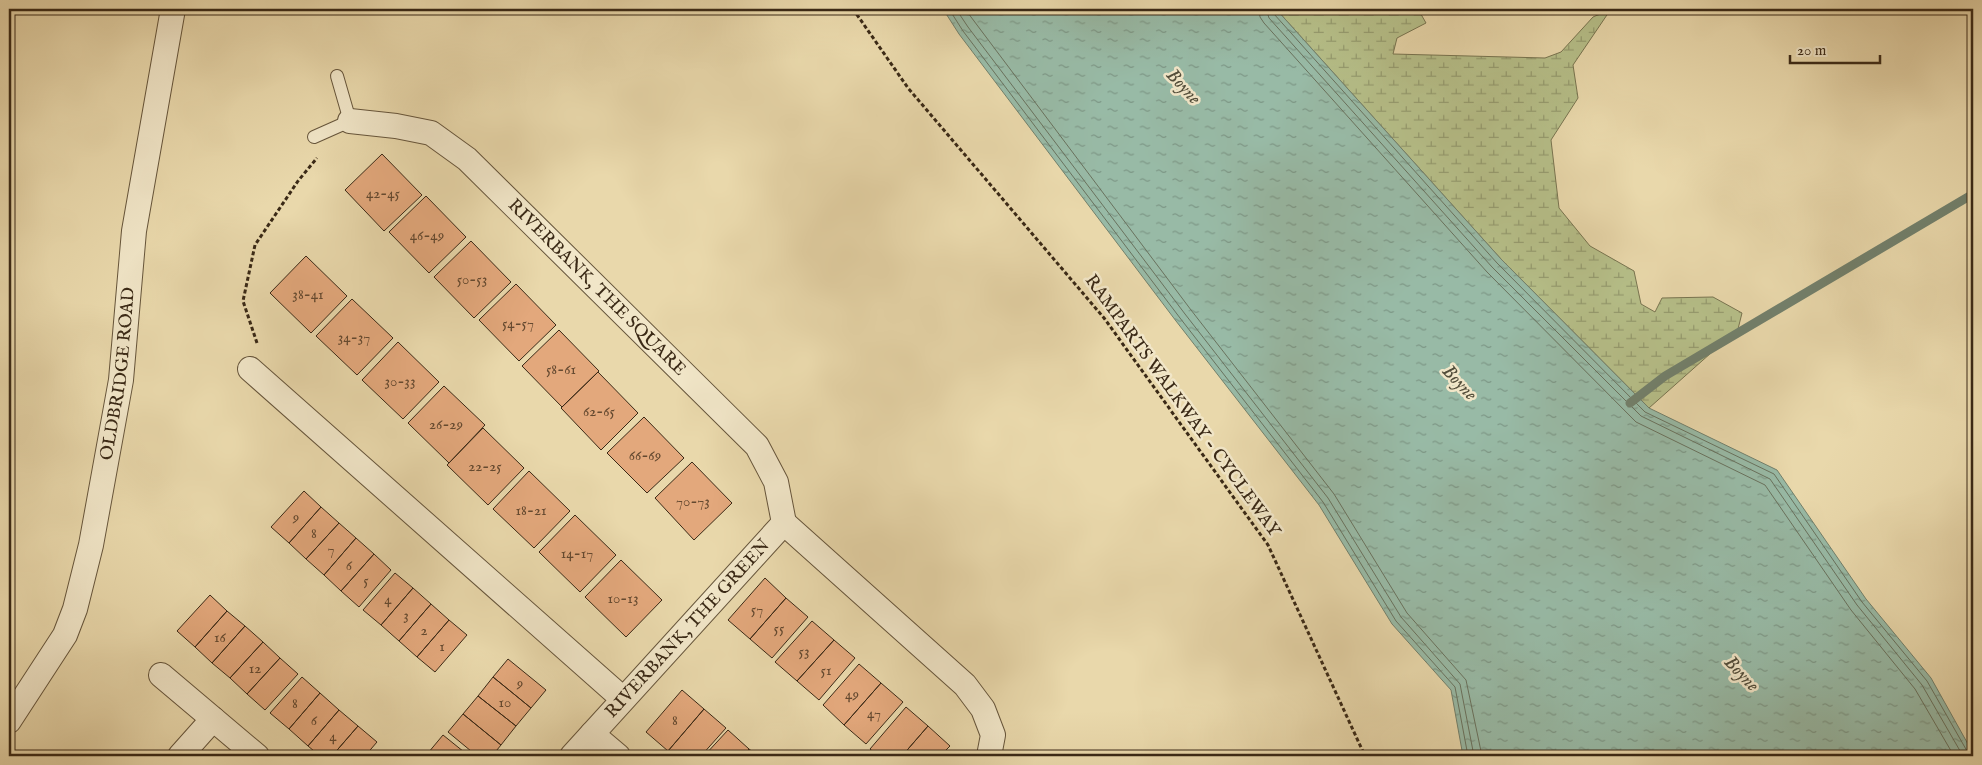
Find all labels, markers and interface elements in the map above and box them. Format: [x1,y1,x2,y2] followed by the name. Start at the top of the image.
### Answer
[1790,32,1880,64] scale bar
[1797,41,1827,60] text: 20 m
[1160,64,1206,111] water label: Boyne
[366,184,401,203] house number: 42-45
[503,194,691,381] street label: RIVERBANK, THE SQUARE
[410,226,444,245] house number: 46-49
[457,270,487,289] house number: 50-53
[1079,270,1285,542] street label: RAMPARTS WALKWAY - CYCLEWAY
[292,285,324,304] house number: 38-41
[95,286,141,462] street label: OLDBRIDGE ROAD
[502,314,534,333] house number: 54-57
[338,328,370,347] house number: 34-37
[546,360,576,379] house number: 58-61
[1436,360,1482,407] water label: Boyne
[384,372,416,391] house number: 30-33
[583,402,616,421] house number: 62-65
[429,415,463,434] house number: 26-29
[629,446,661,465] house number: 66-69
[468,457,502,476] house number: 22-25
[676,492,710,511] house number: 70-73
[515,501,547,520] house number: 18-21
[292,508,299,527] house number: 9
[311,524,317,543] house number: 8
[600,534,775,723] street label: RIVERBANK, THE GREEN
[327,540,335,559] house number: 7
[561,544,593,563] house number: 14-17
[346,556,353,575] house number: 6
[363,571,369,590] house number: 5
[607,589,639,608] house number: 10-13
[384,590,392,609] house number: 4
[751,600,763,619] house number: 57
[403,606,409,625] house number: 3
[774,619,785,638] house number: 55
[420,621,428,640] house number: 2
[214,628,227,647] house number: 16
[439,637,445,656] house number: 1
[798,642,810,661] house number: 53
[1718,651,1764,698] water label: Boyne
[249,659,261,678] house number: 12
[820,661,832,680] house number: 51
[516,674,523,693] house number: 9
[845,685,859,704] house number: 49
[499,693,511,712] house number: 10
[292,694,298,713] house number: 8
[867,704,881,723] house number: 47
[311,711,318,730] house number: 6
[672,711,678,730] house number: 8
[329,727,337,746] house number: 4

